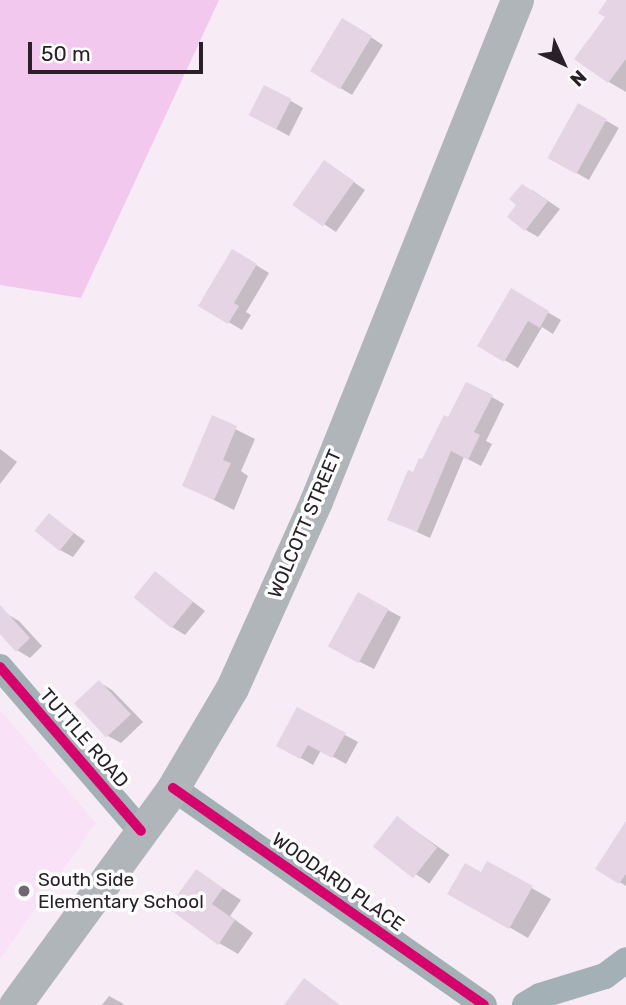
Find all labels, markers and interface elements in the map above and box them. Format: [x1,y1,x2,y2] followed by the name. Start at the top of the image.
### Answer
[32,28,206,72] scale bar
[528,28,598,98] north arrow
[41,41,91,66] text: 50 m
[565,65,591,91] text: N
[263,446,347,602] street label: WOLCOTT STREET
[35,684,133,792] street label: TUTTLE ROAD
[268,828,408,936] street label: WOODARD PLACE
[38,869,204,913] place label: South Side Elementary School
[16,883,32,899] marker: South Side Elementary School

